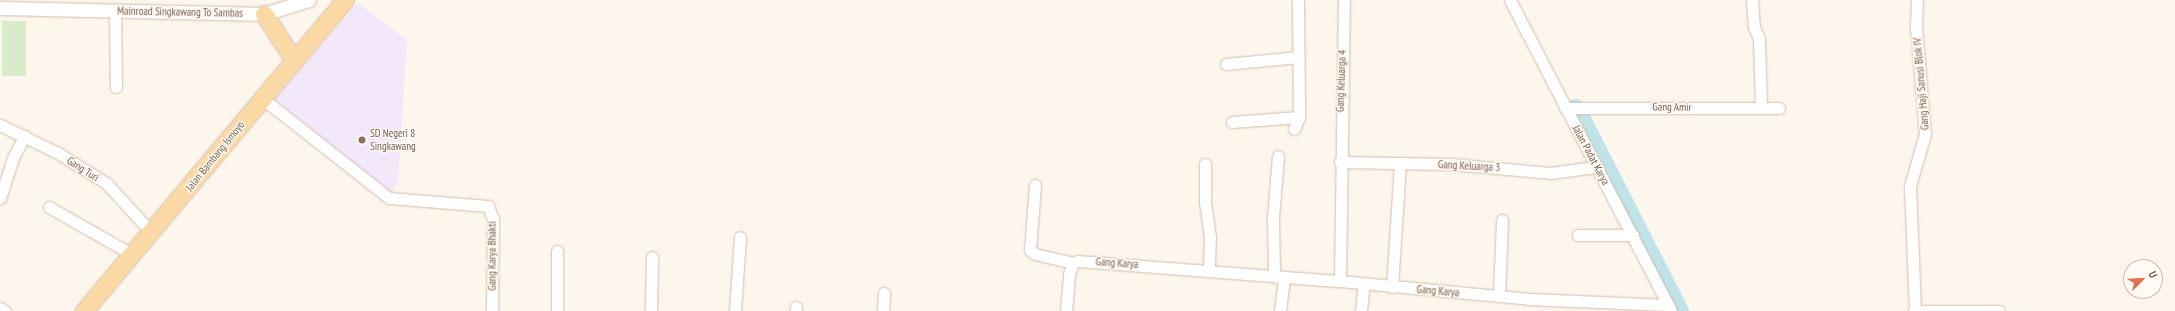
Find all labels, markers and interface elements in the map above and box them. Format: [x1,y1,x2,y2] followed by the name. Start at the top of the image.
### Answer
[117,4,243,20] street label: Mainroad Singkawang To Sambas
[1910,37,1932,131] street label: Gang Haji Sanusi Blok IV
[1333,50,1349,112] street label: Gang Keluarga 4
[1652,100,1692,114] street label: Gang Amir
[183,118,247,194] street label: Jalan Bambang Ismoyo
[1570,123,1612,187] street label: Jalan Padat Karya
[370,127,416,153] place label: SD Negeri 8 Singkawang
[357,135,367,145] marker: SD Negeri 8 Singkawang
[64,154,102,184] street label: Gang Turi
[1437,158,1501,174] street label: Gang Keluarga 3
[485,221,499,291] street label: Gang Karya Bhakti
[1095,255,1139,271] street label: Gang Karya
[2123,259,2163,299] north arrow
[2145,269,2161,280] text: U
[1416,283,1460,299] street label: Gang Karya

